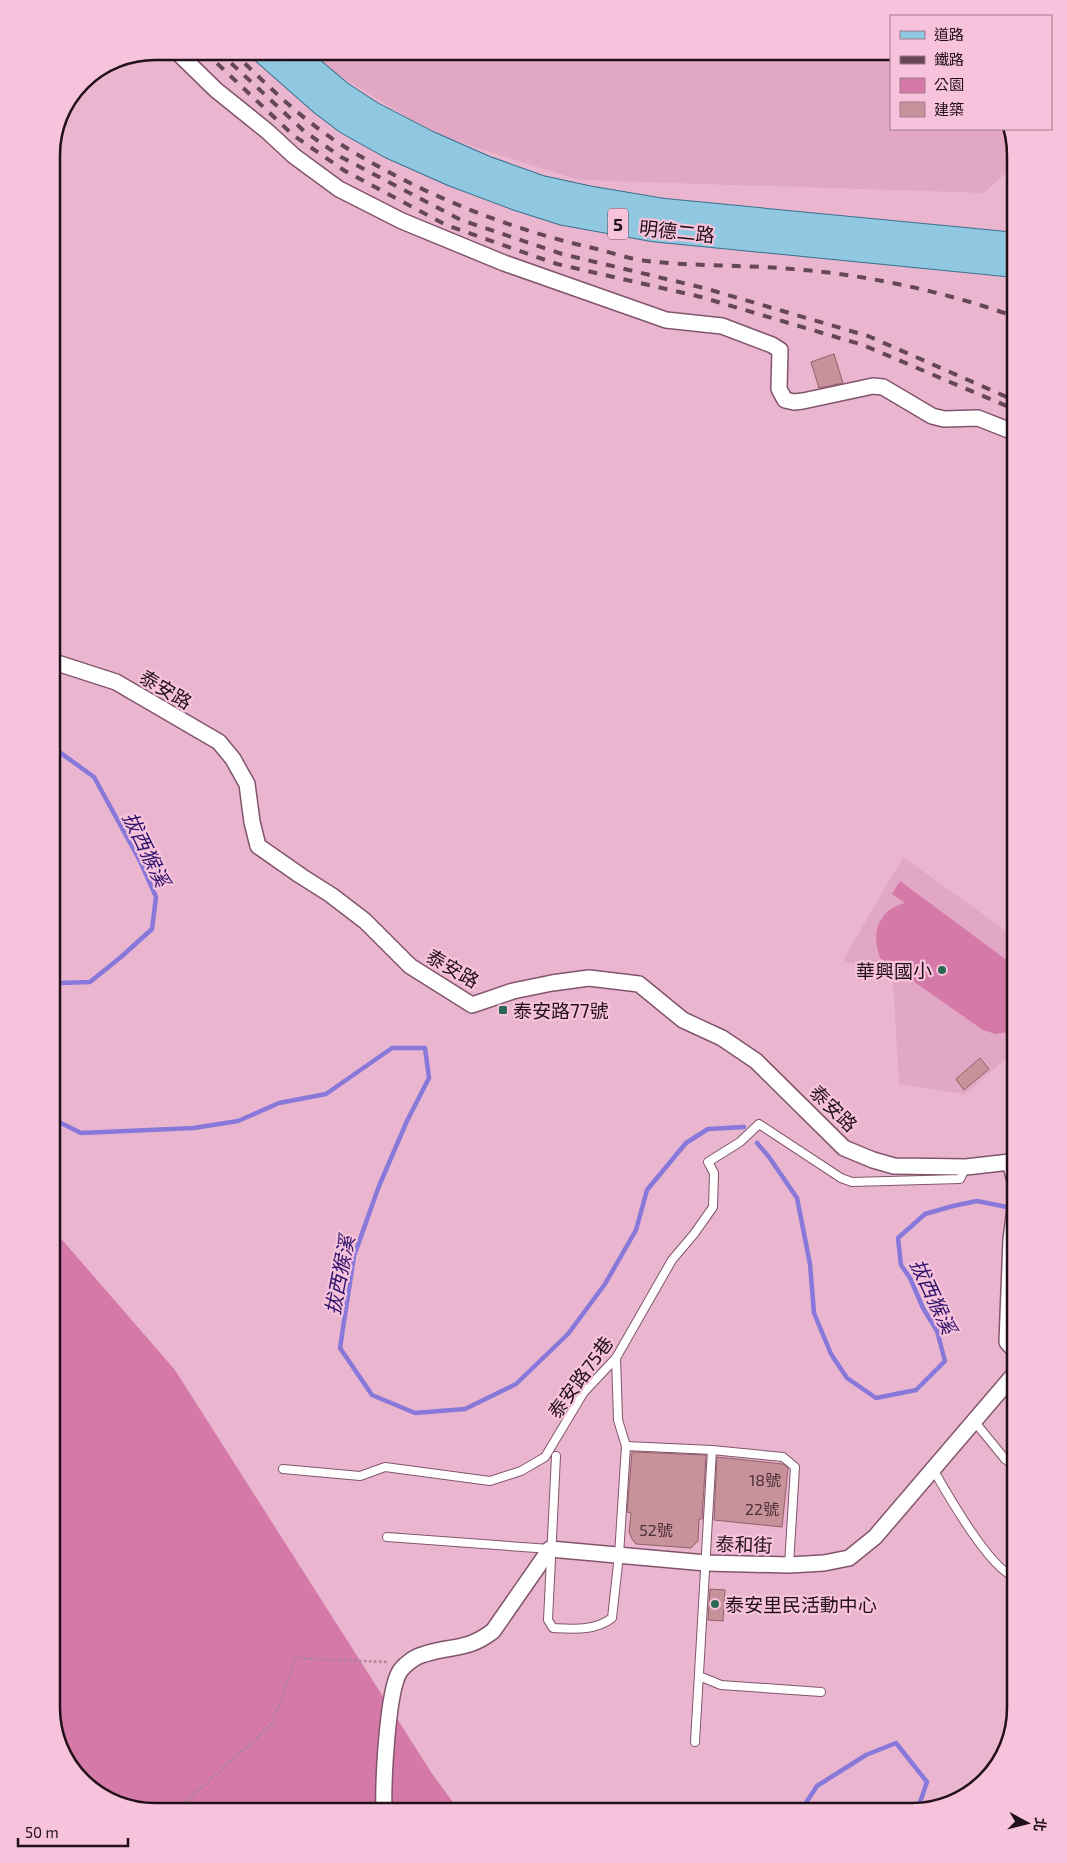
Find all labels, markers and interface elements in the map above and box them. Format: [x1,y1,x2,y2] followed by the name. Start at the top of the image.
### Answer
[890,15,1052,130] legend
[934,25,964,43] text: 道路
[934,50,964,68] text: 鐵路
[934,75,964,93] text: 公園
[934,100,964,118] text: 建築
[608,208,628,240] road number: 5
[638,216,716,246] street label: 明德二路
[136,664,196,714] street label: 泰安路
[119,808,177,893] water label: 拔西猴溪
[423,944,483,992] street label: 泰安路
[856,959,932,982] place label: 華興國小
[936,964,948,976] marker: 華興國小
[513,999,608,1022] place label: 泰安路77號
[497,1004,509,1016] marker: 泰安路77號
[806,1080,862,1136] street label: 泰安路
[320,1231,359,1317] water label: 拔西猴溪
[906,1255,963,1340] water label: 拔西猴溪
[543,1331,617,1423] street label: 泰安路75巷
[749,1470,781,1489] house number: 18號
[745,1499,779,1518] house number: 22號
[639,1520,673,1539] house number: 52號
[715,1532,773,1556] street label: 泰和街
[725,1593,877,1616] place label: 泰安里民活動中心
[709,1598,721,1610] marker: 泰安里民活動中心
[1002,1798,1052,1848] north arrow
[18,1816,128,1848] scale bar
[1031,1817,1050,1833] text: 北
[25,1823,59,1841] text: 50 m

